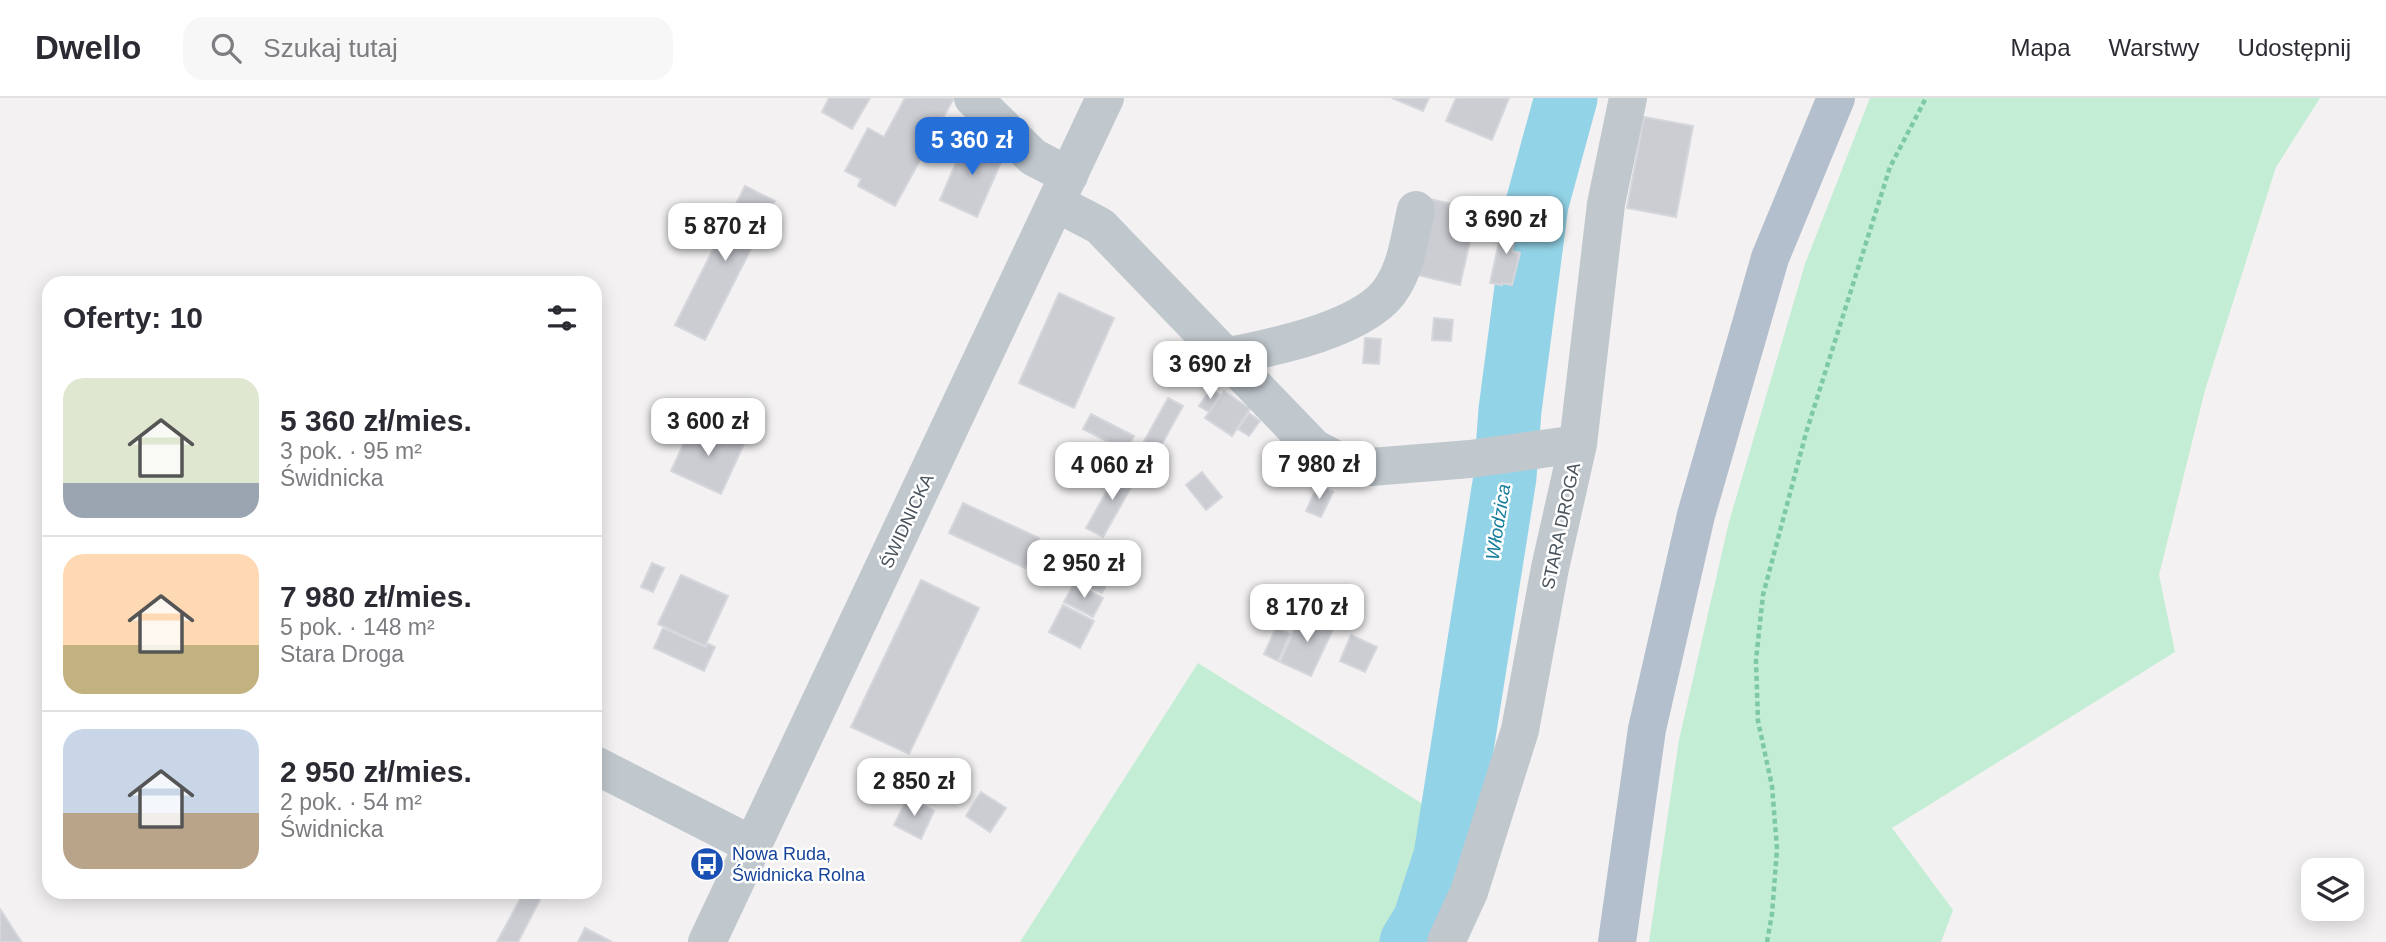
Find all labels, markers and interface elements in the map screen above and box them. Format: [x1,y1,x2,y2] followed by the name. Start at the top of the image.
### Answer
[183,17,673,80] search box
[35,29,141,66] text: Dwello
[207,29,245,67] icon: search
[263,33,398,63] text: Szukaj tutaj
[2010,34,2070,61] text: Mapa
[2108,34,2200,61] text: Warstwy
[2238,34,2351,61] text: Udostępnij
[900,118,1044,177] pin: 5 360 zł
[931,127,1013,153] text: 5 360 zł
[1434,197,1578,256] pin: 3 690 zł
[653,204,797,263] pin: 5 870 zł
[1465,206,1547,232] text: 3 690 zł
[684,213,766,239] text: 5 870 zł
[543,299,581,337] icon: filters
[63,301,203,334] text: Oferty: 10
[1138,342,1282,401] pin: 3 690 zł
[1169,351,1251,377] text: 3 690 zł
[636,398,780,458] pin: 3 600 zł
[280,404,472,437] text: 5 360 zł/mies.
[119,406,203,490] icon: home
[667,408,749,434] text: 3 600 zł
[280,438,422,464] text: 3 pok. · 95 m²
[1040,442,1184,502] pin: 4 060 zł
[1247,442,1391,501] pin: 7 980 zł
[1278,451,1360,477] text: 7 980 zł
[1071,452,1153,478] text: 4 060 zł
[1538,461,1584,591] street label: STARA DROGA
[280,465,384,491] text: Świdnicka
[875,470,938,571] street label: ŚWIDNICKA
[1482,482,1514,562] water label: Włodzica
[1012,540,1156,600] pin: 2 950 zł
[1043,550,1125,576] text: 2 950 zł
[280,580,472,613] text: 7 980 zł/mies.
[119,582,203,666] icon: home
[1235,584,1379,644] pin: 8 170 zł
[1266,594,1348,620] text: 8 170 zł
[280,614,435,640] text: 5 pok. · 148 m²
[280,641,404,667] text: Stara Droga
[280,755,472,788] text: 2 950 zł/mies.
[119,757,203,841] icon: home
[842,758,986,818] pin: 2 850 zł
[873,768,955,794] text: 2 850 zł
[280,789,422,815] text: 2 pok. · 54 m²
[280,816,384,842] text: Świdnicka
[732,844,866,885] place label: Nowa Ruda, Świdnicka Rolna
[688,845,726,883] bus stop icon: Nowa Ruda, Świdnicka Rolna
[2301,858,2364,921] map controls
[2301,858,2364,921] button: layers

